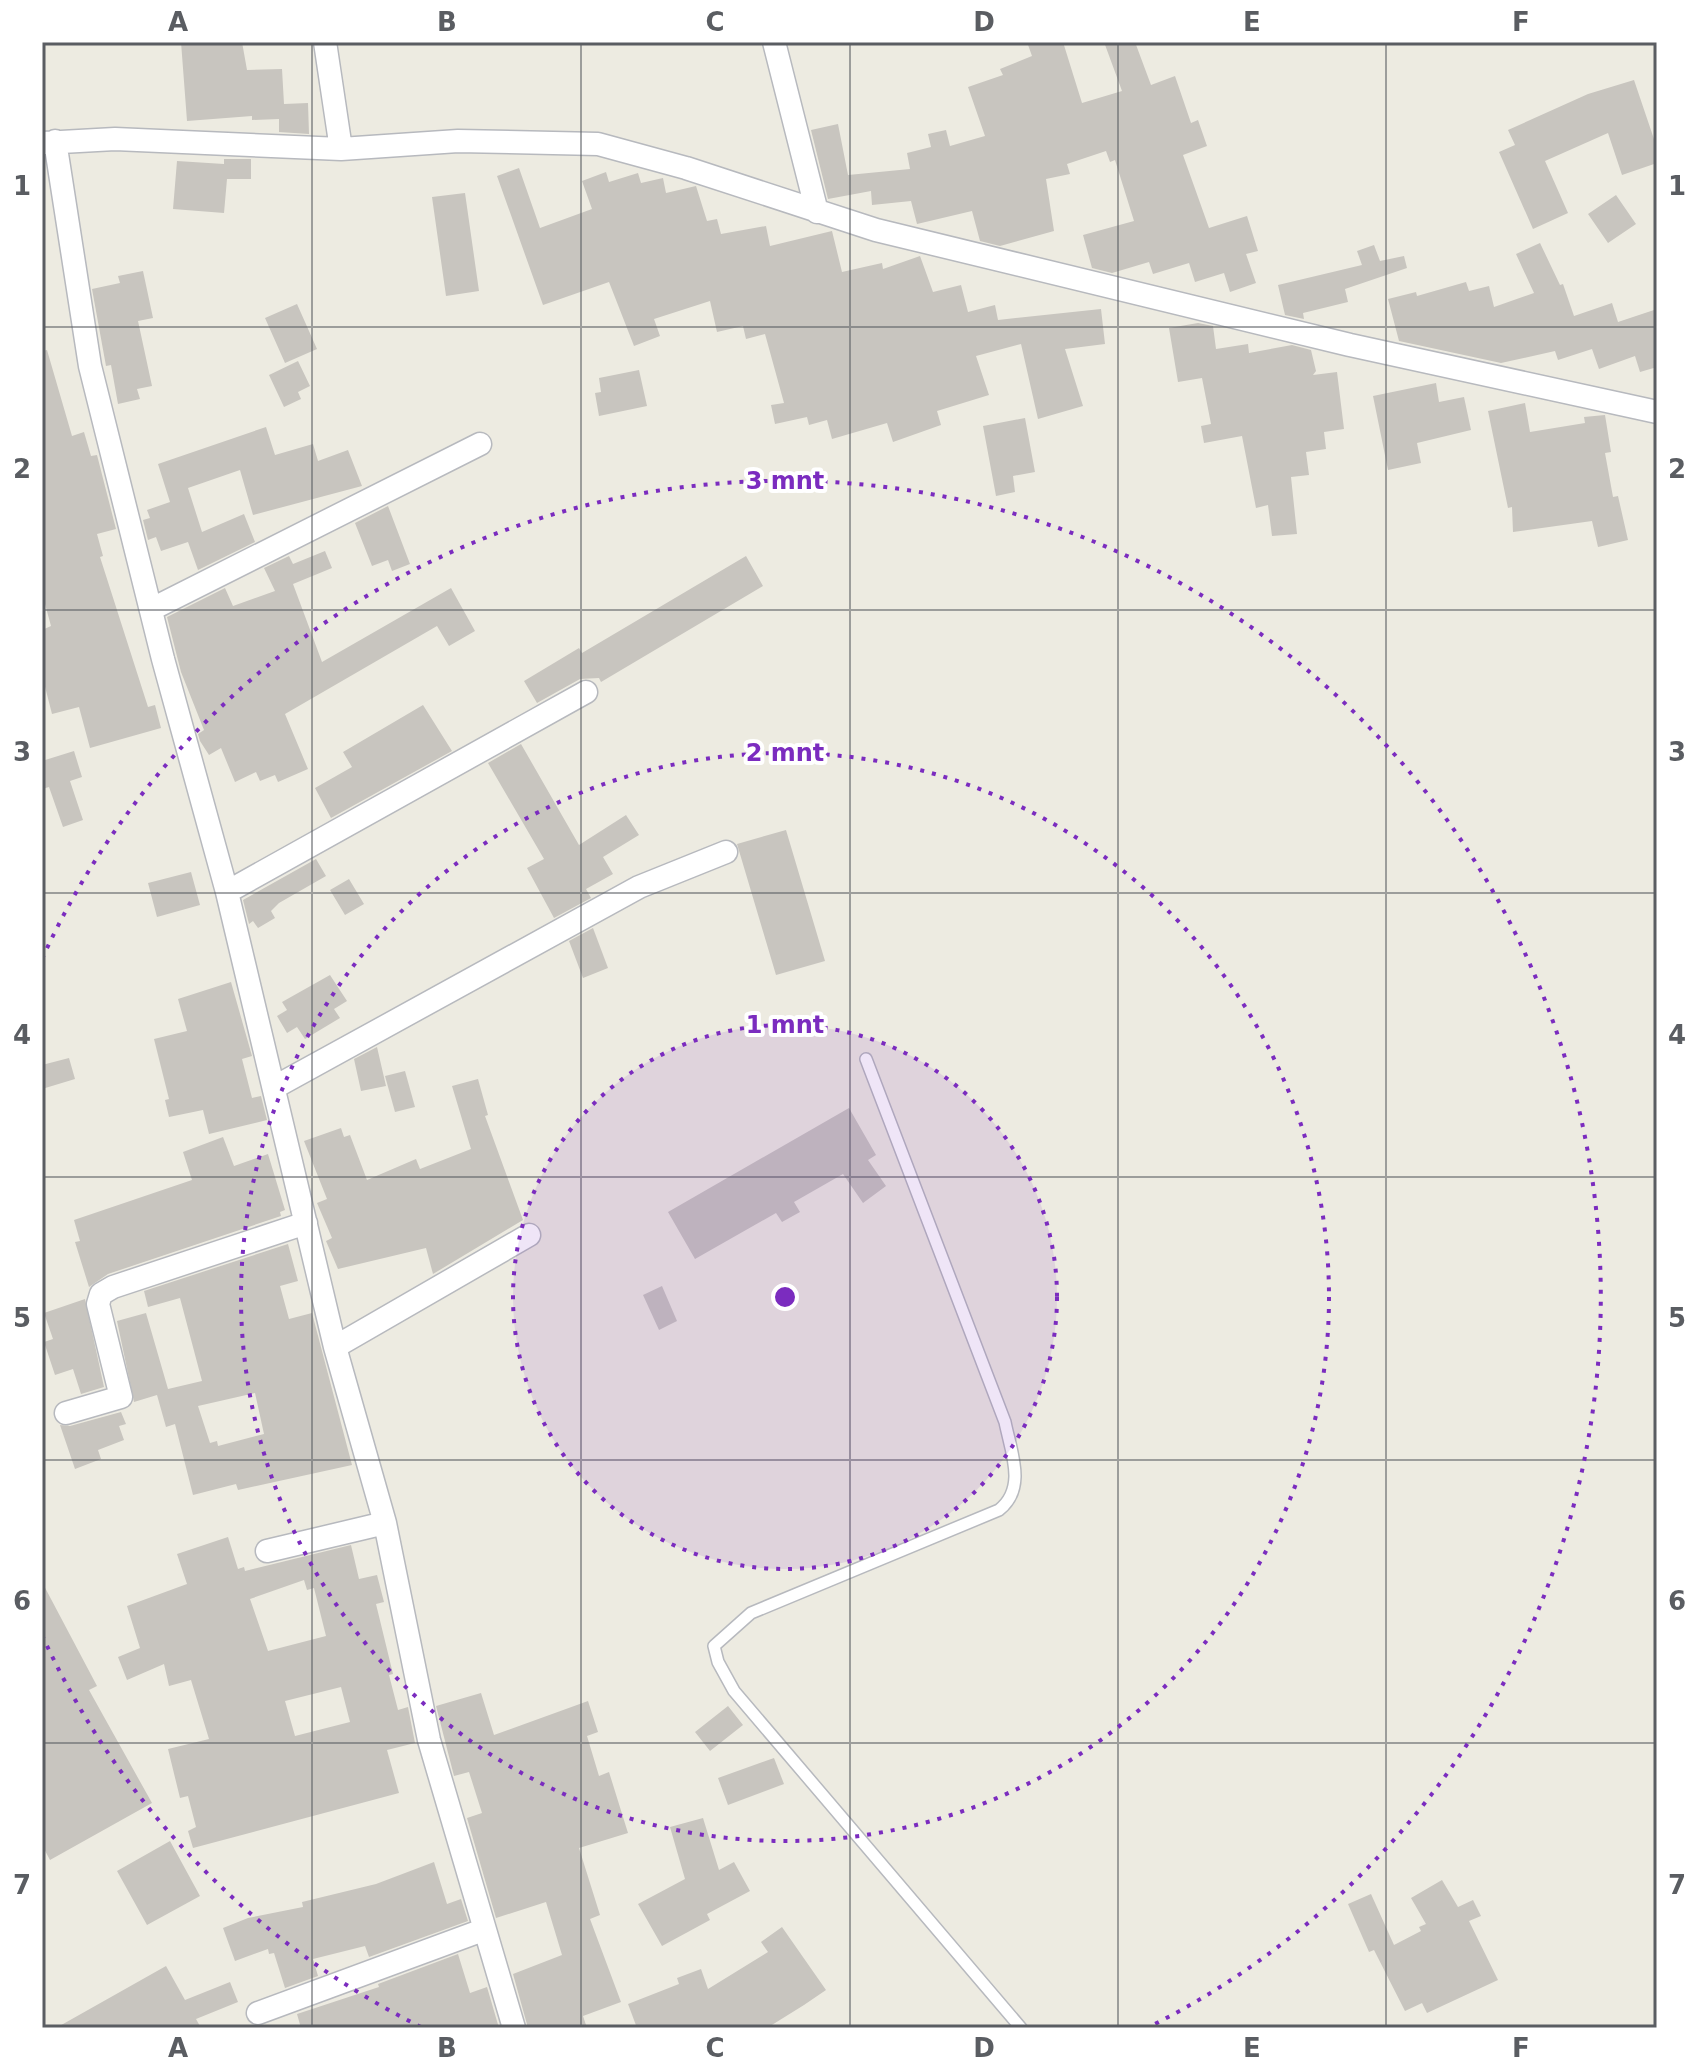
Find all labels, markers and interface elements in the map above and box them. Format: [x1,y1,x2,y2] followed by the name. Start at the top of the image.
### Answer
[168,7,188,37] text: A
[437,7,457,37] text: B
[705,7,725,37] text: C
[973,7,995,37] text: D
[1243,7,1261,37] text: E
[1512,7,1530,37] text: F
[13,171,31,201] text: 1
[1668,171,1686,201] text: 1
[13,454,31,484] text: 2
[1668,454,1686,484] text: 2
[746,467,824,495] text: 3 mnt
[13,737,31,767] text: 3
[1668,737,1686,767] text: 3
[746,739,824,767] text: 2 mnt
[746,1011,824,1039] text: 1 mnt
[13,1020,31,1050] text: 4
[1668,1020,1686,1050] text: 4
[771,1283,799,1311] centre of rings
[13,1303,31,1333] text: 5
[1668,1303,1686,1333] text: 5
[13,1586,31,1616] text: 6
[1668,1586,1686,1616] text: 6
[13,1870,31,1900] text: 7
[1668,1870,1686,1900] text: 7
[168,2033,188,2063] text: A
[437,2033,457,2063] text: B
[705,2033,725,2063] text: C
[973,2033,995,2063] text: D
[1243,2033,1261,2063] text: E
[1512,2033,1530,2063] text: F

